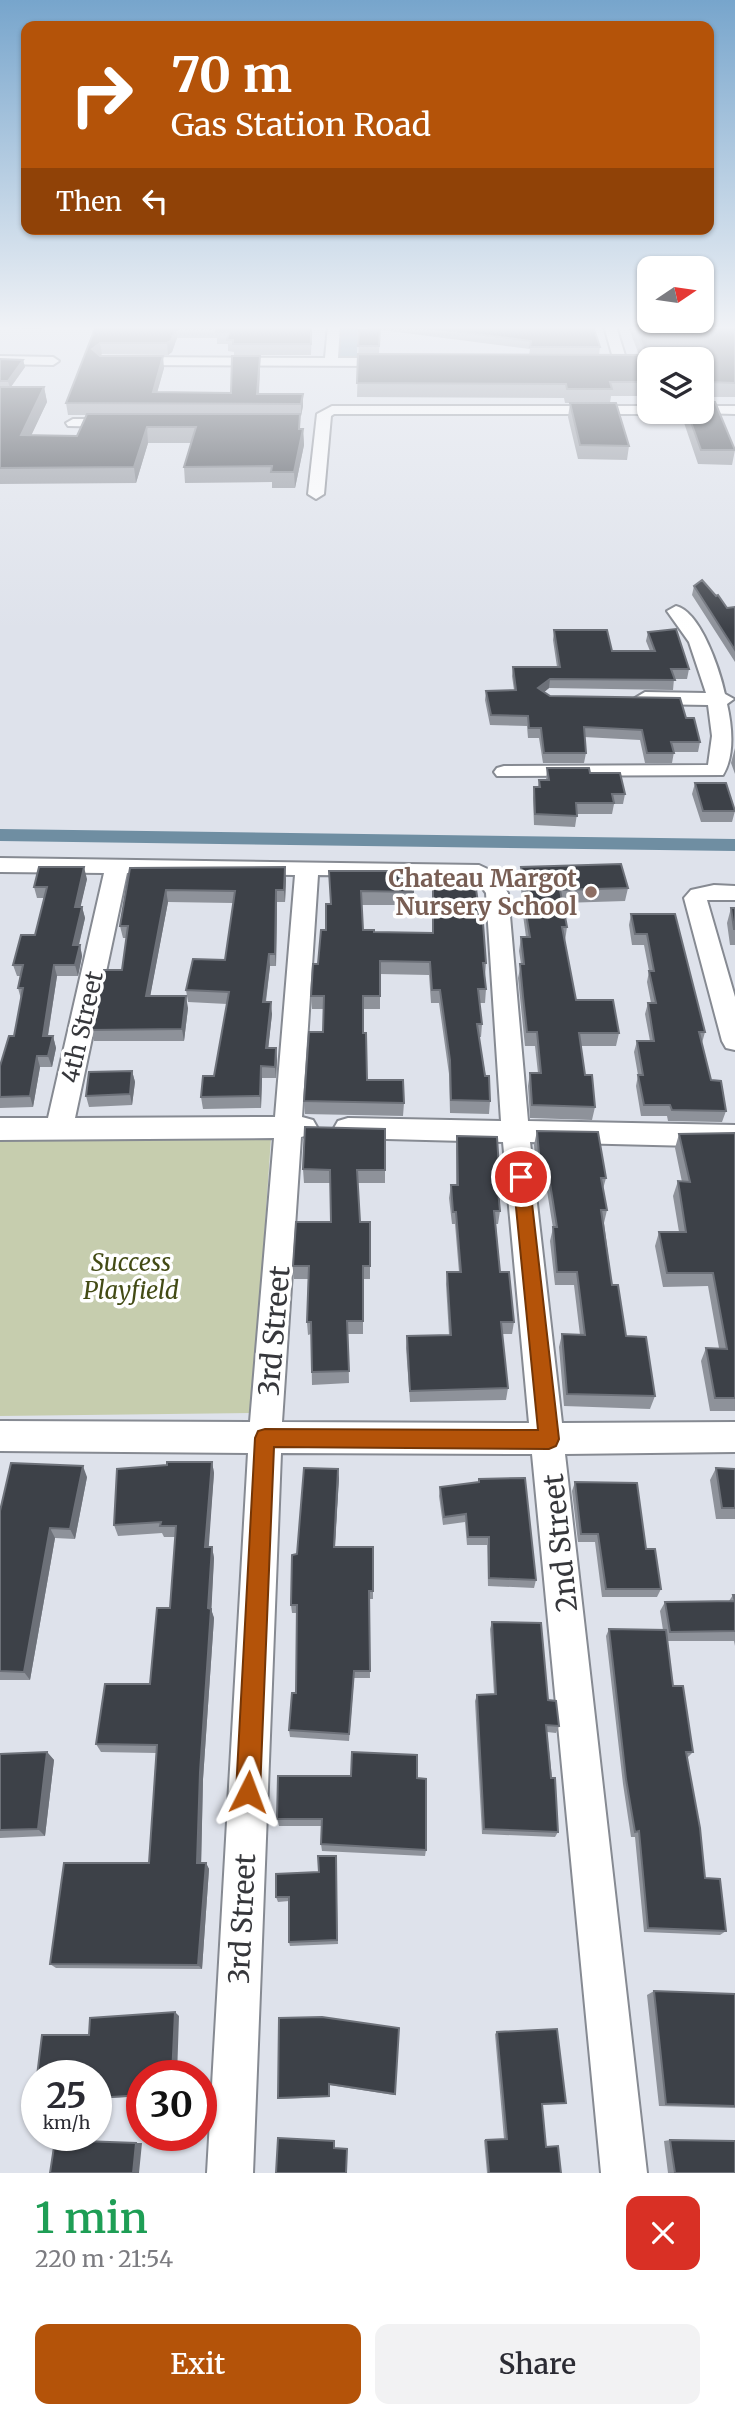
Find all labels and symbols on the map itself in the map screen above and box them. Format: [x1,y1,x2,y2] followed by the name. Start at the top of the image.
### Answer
[637,256,714,332] north arrow
[389,863,577,922] place label: Chateau Margot Nursery School
[583,884,599,900] marker: Chateau Margot Nursery School
[54,967,110,1086] street label: 4th Street
[491,1147,551,1207] pin
[83,1247,179,1306] park label: Success Playfield
[250,1264,298,1398] street label: 3rd Street
[535,1472,585,1614] street label: 2nd Street
[211,1755,285,1829] position arrow
[221,1853,263,1985] street label: 3rd Street
[126,2060,217,2151] speed limit sign: 30

